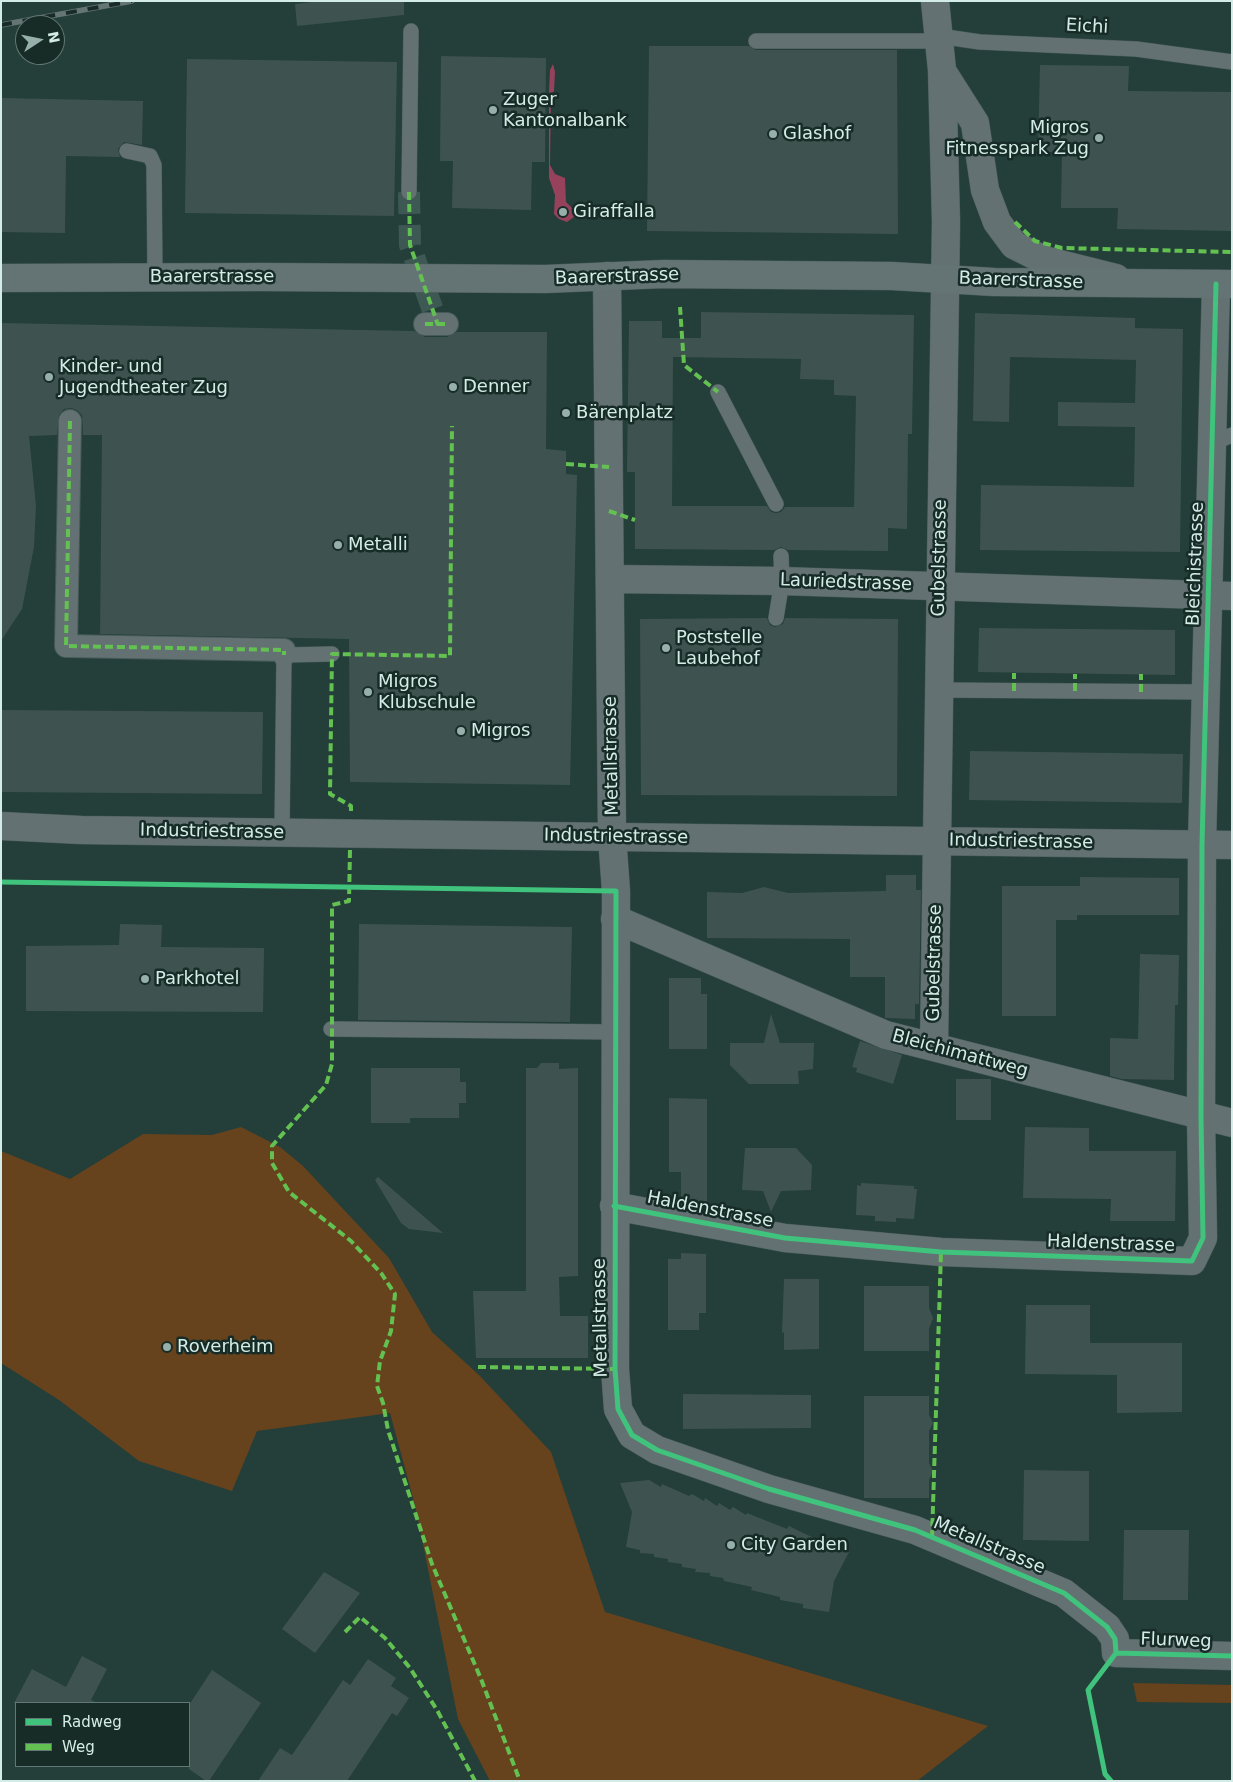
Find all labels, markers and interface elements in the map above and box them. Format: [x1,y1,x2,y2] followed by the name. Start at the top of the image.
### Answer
[15,15,65,65] north arrow
[1065,15,1109,39] street label: Eichi
[45,30,63,45] text: N
[503,89,627,132] place label: Zuger Kantonalbank
[487,104,499,116] marker: Zuger Kantonalbank
[945,117,1089,160] place label: Migros Fitnesspark Zug
[783,123,851,145] place label: Glashof
[767,128,779,140] marker: Glashof
[1093,132,1105,144] marker: Migros Fitnesspark Zug
[573,201,655,223] place label: Giraffalla
[557,206,569,218] marker: Giraffalla
[554,264,680,290] street label: Baarerstrasse
[150,266,274,288] street label: Baarerstrasse
[958,268,1084,294] street label: Baarerstrasse
[59,356,228,398] place label: Kinder- und Jugendtheater Zug
[43,371,55,383] marker: Kinder- und Jugendtheater Zug
[463,376,529,398] place label: Denner
[447,381,459,393] marker: Denner
[576,402,673,424] place label: Bärenplatz
[560,407,572,419] marker: Bärenplatz
[928,499,952,617] street label: Gubelstrasse
[1183,501,1209,627] street label: Bleichistrasse
[348,534,408,556] place label: Metalli
[332,539,344,551] marker: Metalli
[780,570,912,596] street label: Lauriedstrasse
[676,627,762,670] place label: Poststelle Laubehof
[660,642,672,654] marker: Poststelle Laubehof
[378,671,476,714] place label: Migros Klubschule
[362,686,374,698] marker: Migros Klubschule
[600,696,624,816] street label: Metallstrasse
[471,720,530,742] place label: Migros
[455,725,467,737] marker: Migros
[140,820,284,844] street label: Industriestrasse
[544,825,688,849] street label: Industriestrasse
[949,830,1093,854] street label: Industriestrasse
[923,904,947,1022] street label: Gubelstrasse
[155,968,239,990] place label: Parkhotel
[139,973,151,985] marker: Parkhotel
[890,1025,1030,1083] street label: Bleichimattweg
[645,1187,775,1233] street label: Haldenstrasse
[1047,1231,1175,1257] street label: Haldenstrasse
[589,1258,613,1378] street label: Metallstrasse
[177,1336,274,1358] place label: Roverheim
[161,1341,173,1353] marker: Roverheim
[930,1513,1048,1579] street label: Metallstrasse
[741,1534,848,1556] place label: City Garden
[725,1539,737,1551] marker: City Garden
[1140,1629,1212,1653] street label: Flurweg
[15,1702,190,1767] legend
[62,1713,122,1731] text: Radweg
[62,1738,95,1756] text: Weg

